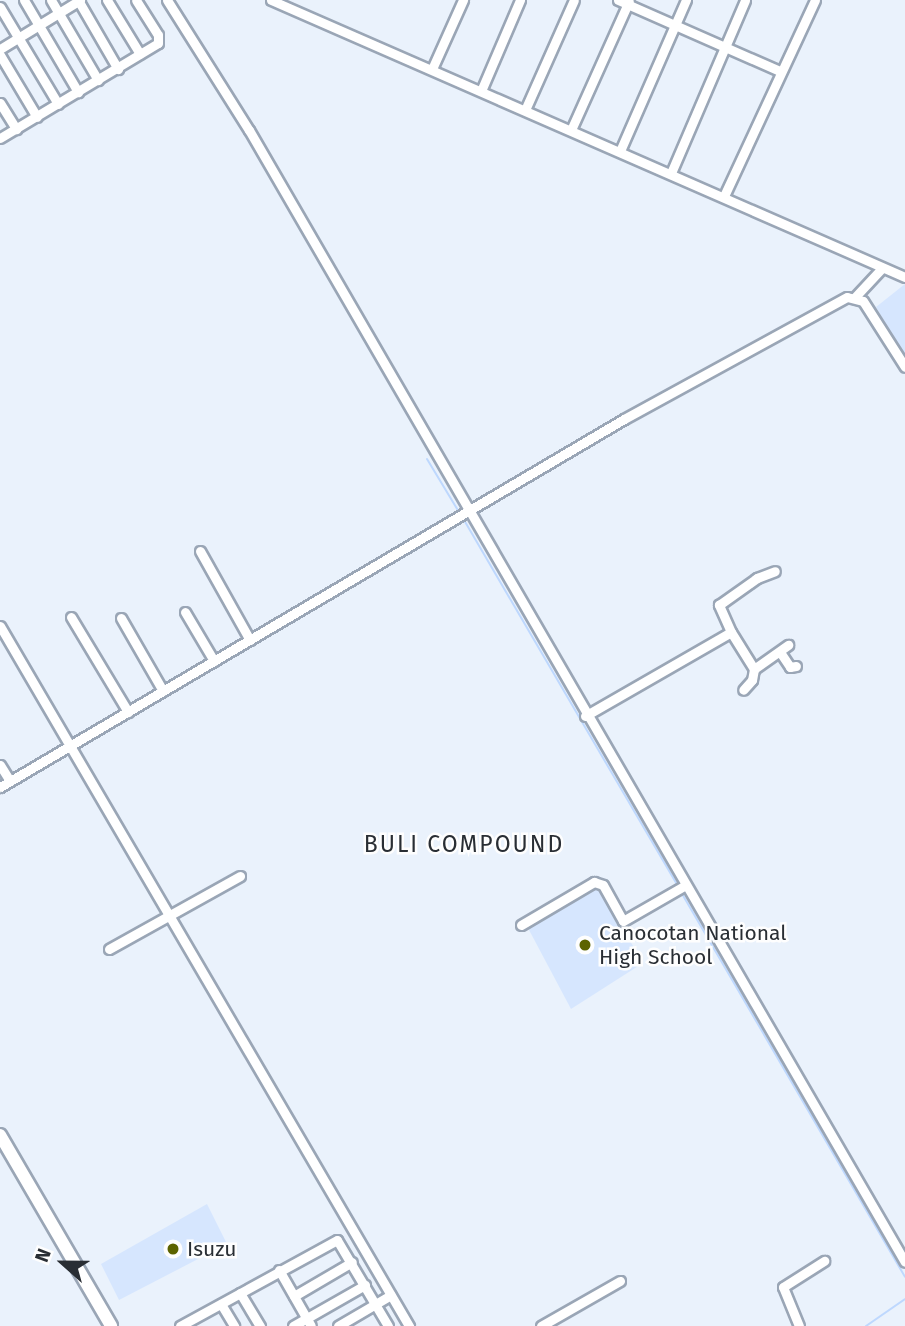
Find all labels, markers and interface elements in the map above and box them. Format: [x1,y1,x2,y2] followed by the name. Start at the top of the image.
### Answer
[365,830,563,858] district label: BULI COMPOUND
[599,920,786,970] place label: Canocotan National High School
[577,937,593,953] marker: Canocotan National High School
[28,1228,98,1298] north arrow
[187,1236,236,1262] place label: Isuzu
[165,1241,181,1257] marker: Isuzu
[30,1245,56,1265] text: N

